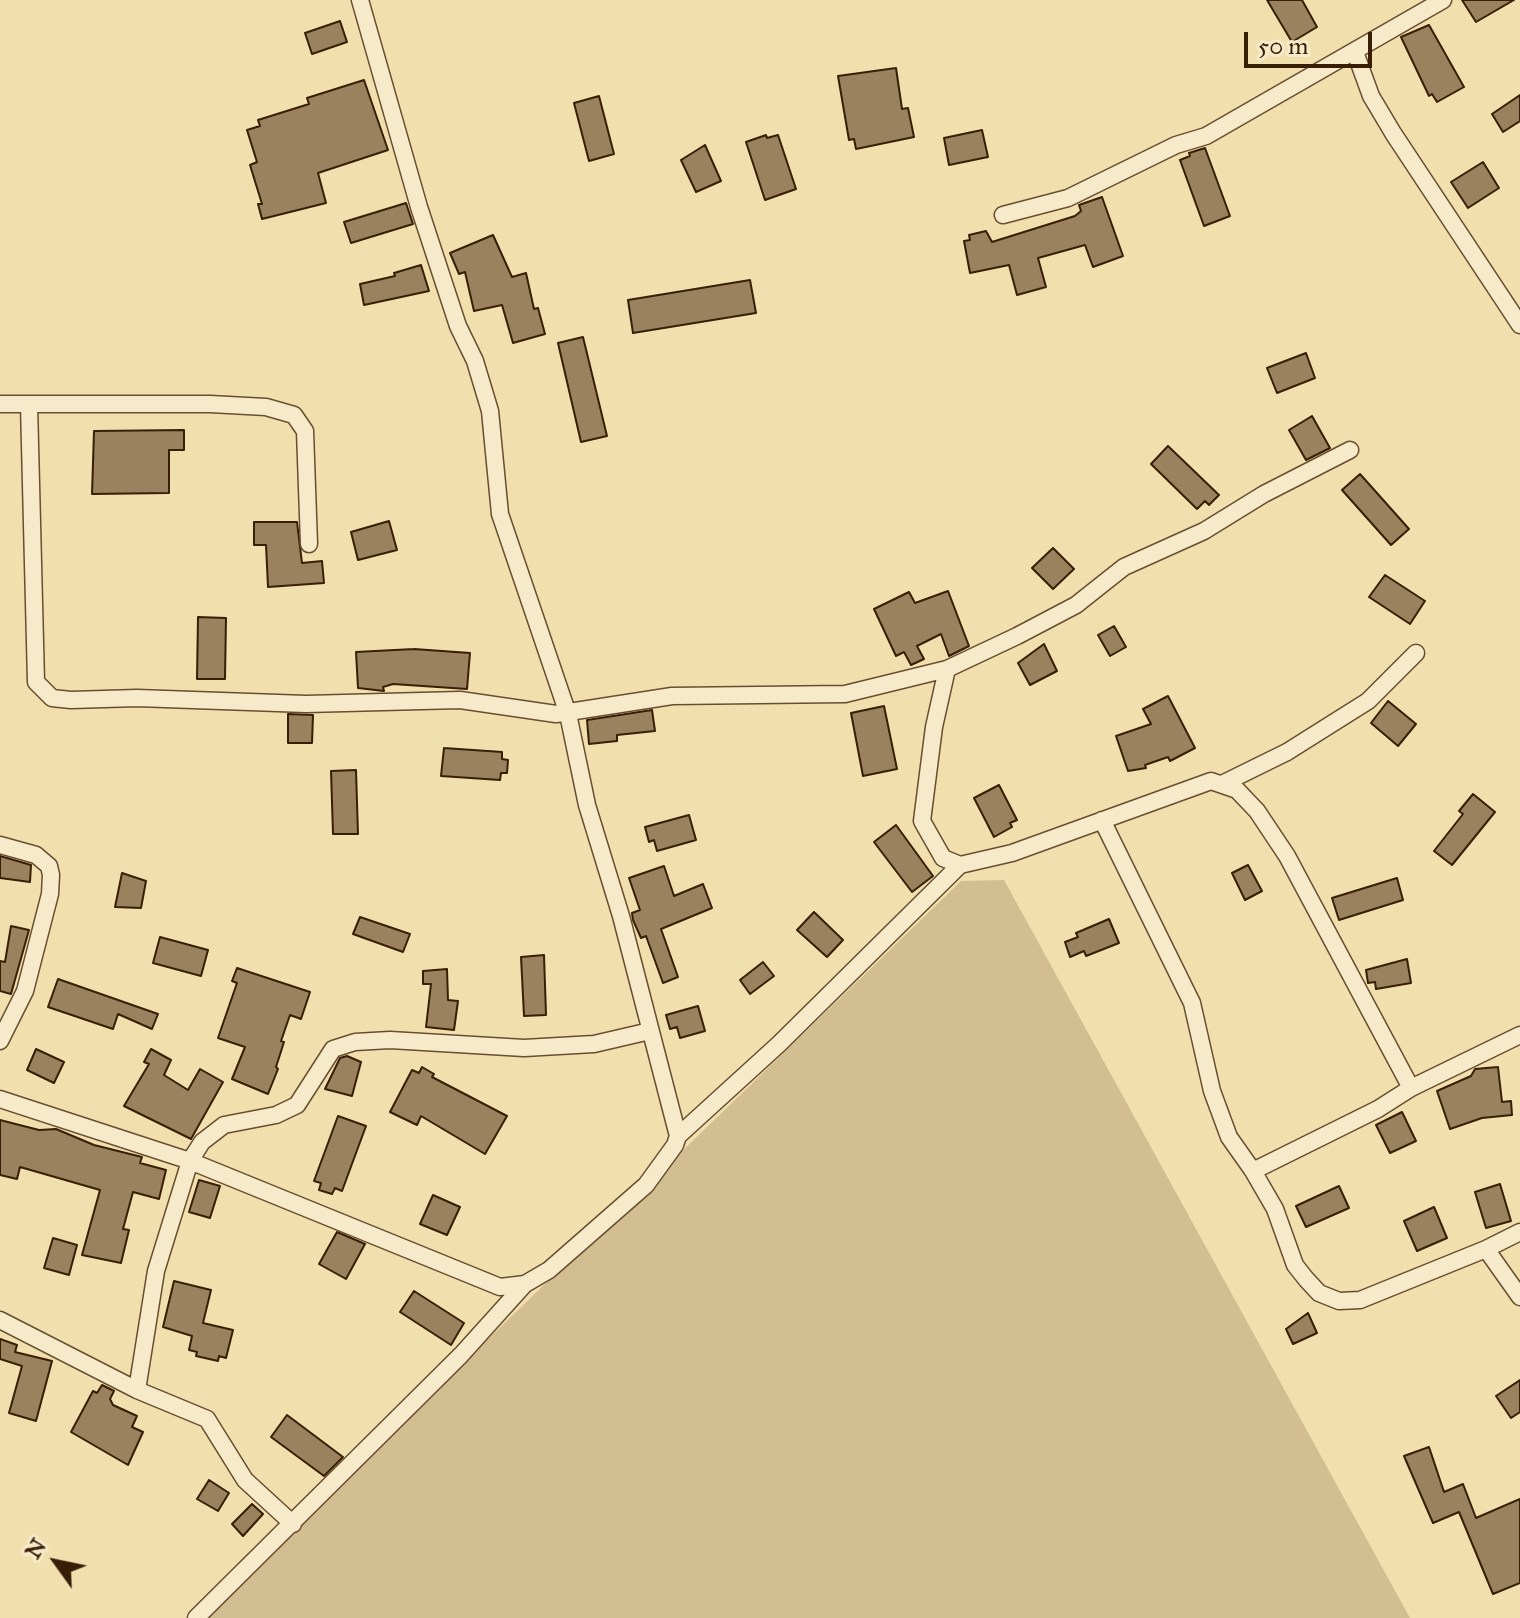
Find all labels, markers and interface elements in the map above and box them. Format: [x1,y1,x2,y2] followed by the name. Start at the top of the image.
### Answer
[1248,16,1376,66] scale bar
[1258,31,1308,61] text: 50 m
[16,1522,96,1602] north arrow
[19,1533,52,1564] text: N

